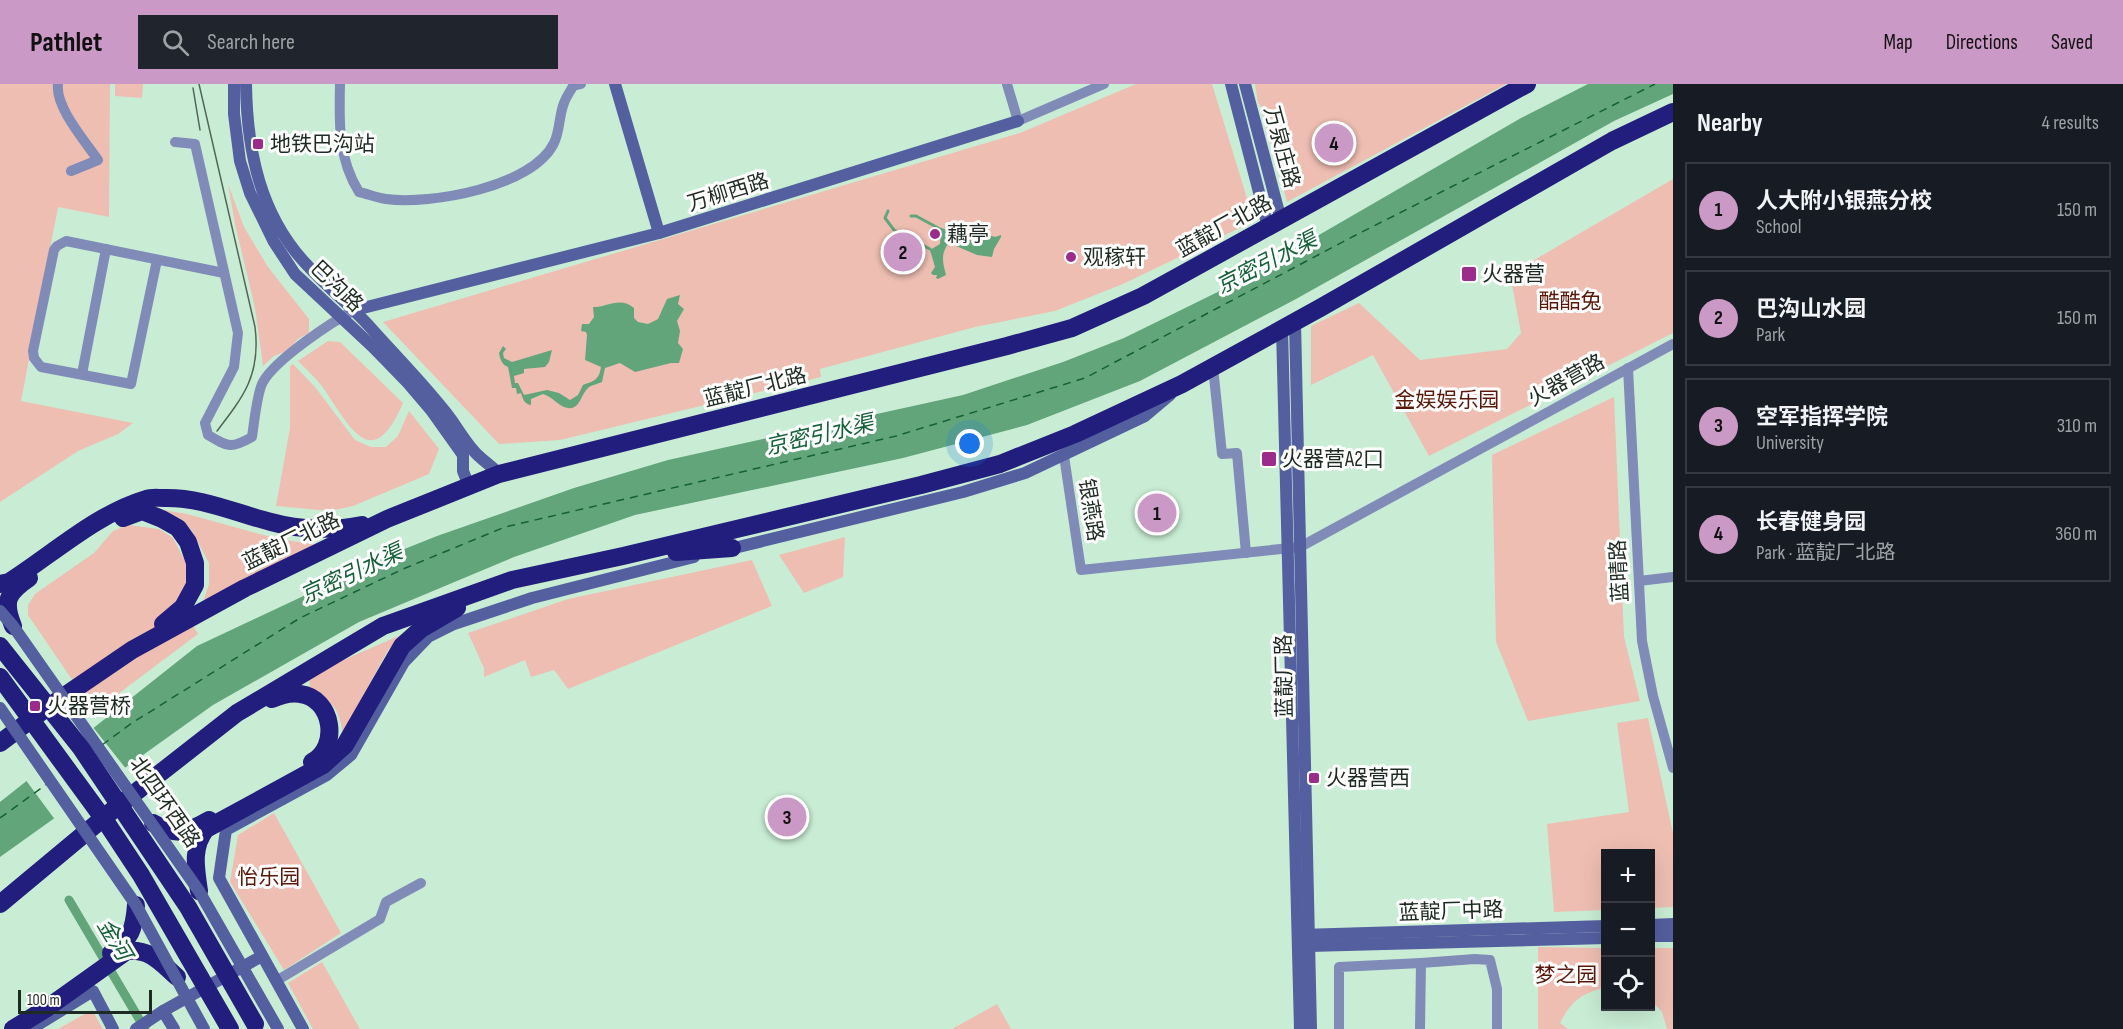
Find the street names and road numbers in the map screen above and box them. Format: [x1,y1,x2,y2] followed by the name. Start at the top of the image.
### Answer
[1259,103,1304,191] street label: 万泉庄路
[684,168,772,217] street label: 万柳西路
[1172,190,1276,263] street label: 蓝靛厂北路
[305,255,368,317] street label: 巴沟路
[1523,349,1609,412] street label: 火器营路
[701,363,809,412] street label: 蓝靛厂北路
[1073,477,1108,543] street label: 银燕路
[239,507,344,576] street label: 蓝靛厂北路
[1605,539,1634,603] street label: 蓝晴路
[1271,634,1298,718] street label: 蓝靛厂路
[124,752,205,852] street label: 北四环西路
[1398,897,1504,926] street label: 蓝靛厂中路

